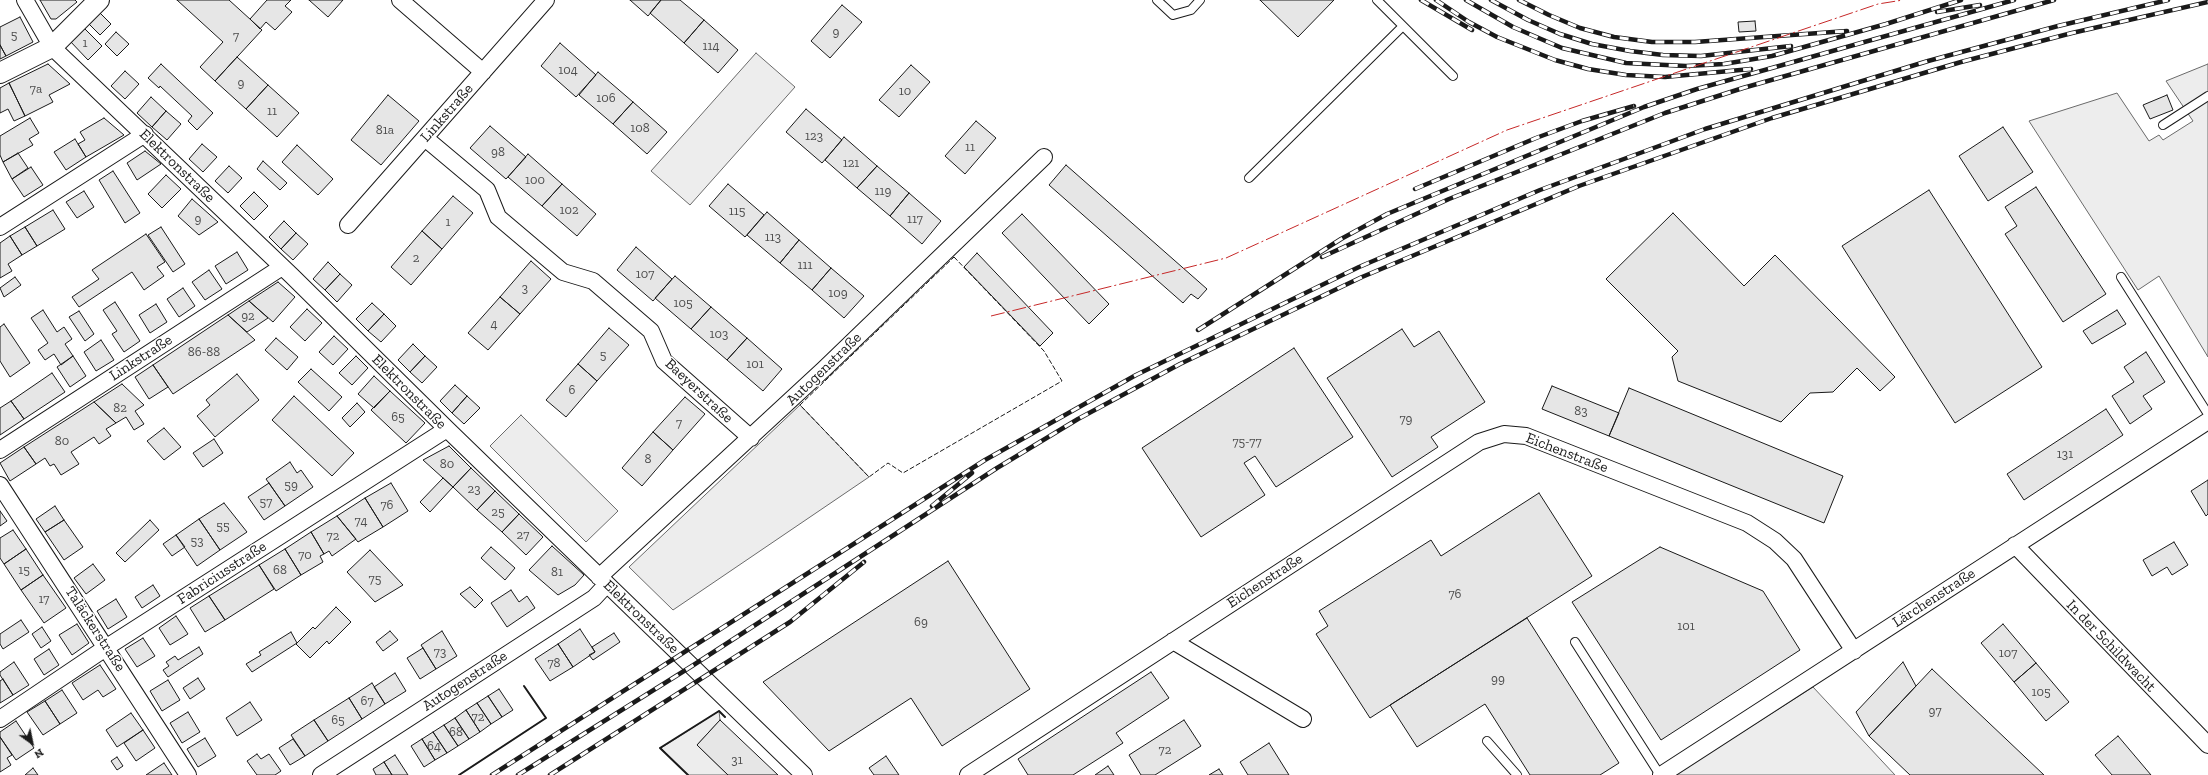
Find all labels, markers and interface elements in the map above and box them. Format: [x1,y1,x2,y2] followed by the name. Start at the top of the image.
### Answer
[833,24,839,40] house number: 9
[11,27,17,43] house number: 5
[233,28,239,44] house number: 7
[82,35,88,51] house number: 1
[702,38,720,54] house number: 114
[558,62,578,78] house number: 104
[238,75,244,91] house number: 9
[417,80,477,146] street label: Linkstraße
[30,81,42,97] house number: 7a
[899,83,911,99] house number: 10
[596,90,616,106] house number: 106
[267,103,277,119] house number: 11
[630,120,650,136] house number: 108
[376,122,394,138] house number: 81a
[135,125,219,207] street label: Elektronstraße
[805,128,823,144] house number: 123
[965,139,975,155] house number: 11
[491,144,505,160] house number: 98
[843,155,859,171] house number: 121
[525,172,545,188] house number: 100
[875,183,891,199] house number: 119
[559,202,579,218] house number: 102
[729,203,745,219] house number: 115
[195,211,201,227] house number: 9
[907,211,923,227] house number: 117
[445,214,451,230] house number: 1
[765,229,781,245] house number: 113
[413,250,419,266] house number: 2
[797,257,813,273] house number: 111
[636,266,654,282] house number: 107
[522,280,528,296] house number: 3
[828,285,848,301] house number: 109
[673,295,693,311] house number: 105
[241,308,255,324] house number: 92
[490,316,498,332] house number: 4
[710,326,728,342] house number: 103
[783,329,865,409] street label: Autogenstraße
[106,331,176,385] street label: Linkstraße
[188,344,220,360] house number: 86-88
[600,347,606,363] house number: 5
[368,351,450,433] street label: Elektronstraße
[661,355,737,427] street label: Baeyerstraße
[746,356,764,372] house number: 101
[569,382,575,398] house number: 6
[113,400,127,416] house number: 82
[1574,403,1588,419] house number: 83
[391,409,405,425] house number: 65
[1399,411,1413,427] house number: 79
[676,415,682,431] house number: 7
[1523,429,1611,477] street label: Eichenstraße
[55,433,69,449] house number: 80
[1232,434,1262,450] house number: 75-77
[2057,446,2073,462] house number: 131
[645,451,651,467] house number: 8
[440,456,454,472] house number: 80
[284,477,298,493] house number: 59
[467,481,481,497] house number: 23
[260,494,272,510] house number: 57
[380,497,394,513] house number: 76
[491,504,505,520] house number: 25
[355,513,367,529] house number: 74
[216,518,230,534] house number: 55
[517,527,529,543] house number: 27
[327,528,339,544] house number: 72
[190,533,204,549] house number: 53
[174,538,270,608] street label: Fabriciusstraße
[298,547,312,563] house number: 70
[1224,550,1306,612] street label: Eichenstraße
[18,562,30,578] house number: 15
[273,562,287,578] house number: 68
[551,564,563,580] house number: 81
[1889,565,1979,631] street label: Lärchenstraße
[369,571,381,587] house number: 75
[599,576,683,658] street label: Elektronstraße
[61,583,129,675] street label: Taläckerstraße
[1448,586,1462,602] house number: 76
[39,591,49,607] house number: 17
[2062,596,2160,696] street label: In der Schildwacht
[914,614,928,630] house number: 69
[1677,618,1695,634] house number: 101
[434,644,446,660] house number: 73
[1999,645,2017,661] house number: 107
[419,647,511,715] street label: Autogenstraße
[547,655,561,671] house number: 78
[1491,671,1505,687] house number: 99
[2031,684,2051,700] house number: 105
[360,693,374,709] house number: 67
[1928,703,1942,719] house number: 97
[472,709,484,725] house number: 72
[331,712,345,728] house number: 65
[12,723,52,763] north arrow
[449,724,463,740] house number: 68
[427,738,441,754] house number: 64
[1159,742,1171,758] house number: 72
[32,746,46,761] text: N
[731,752,743,768] house number: 31

